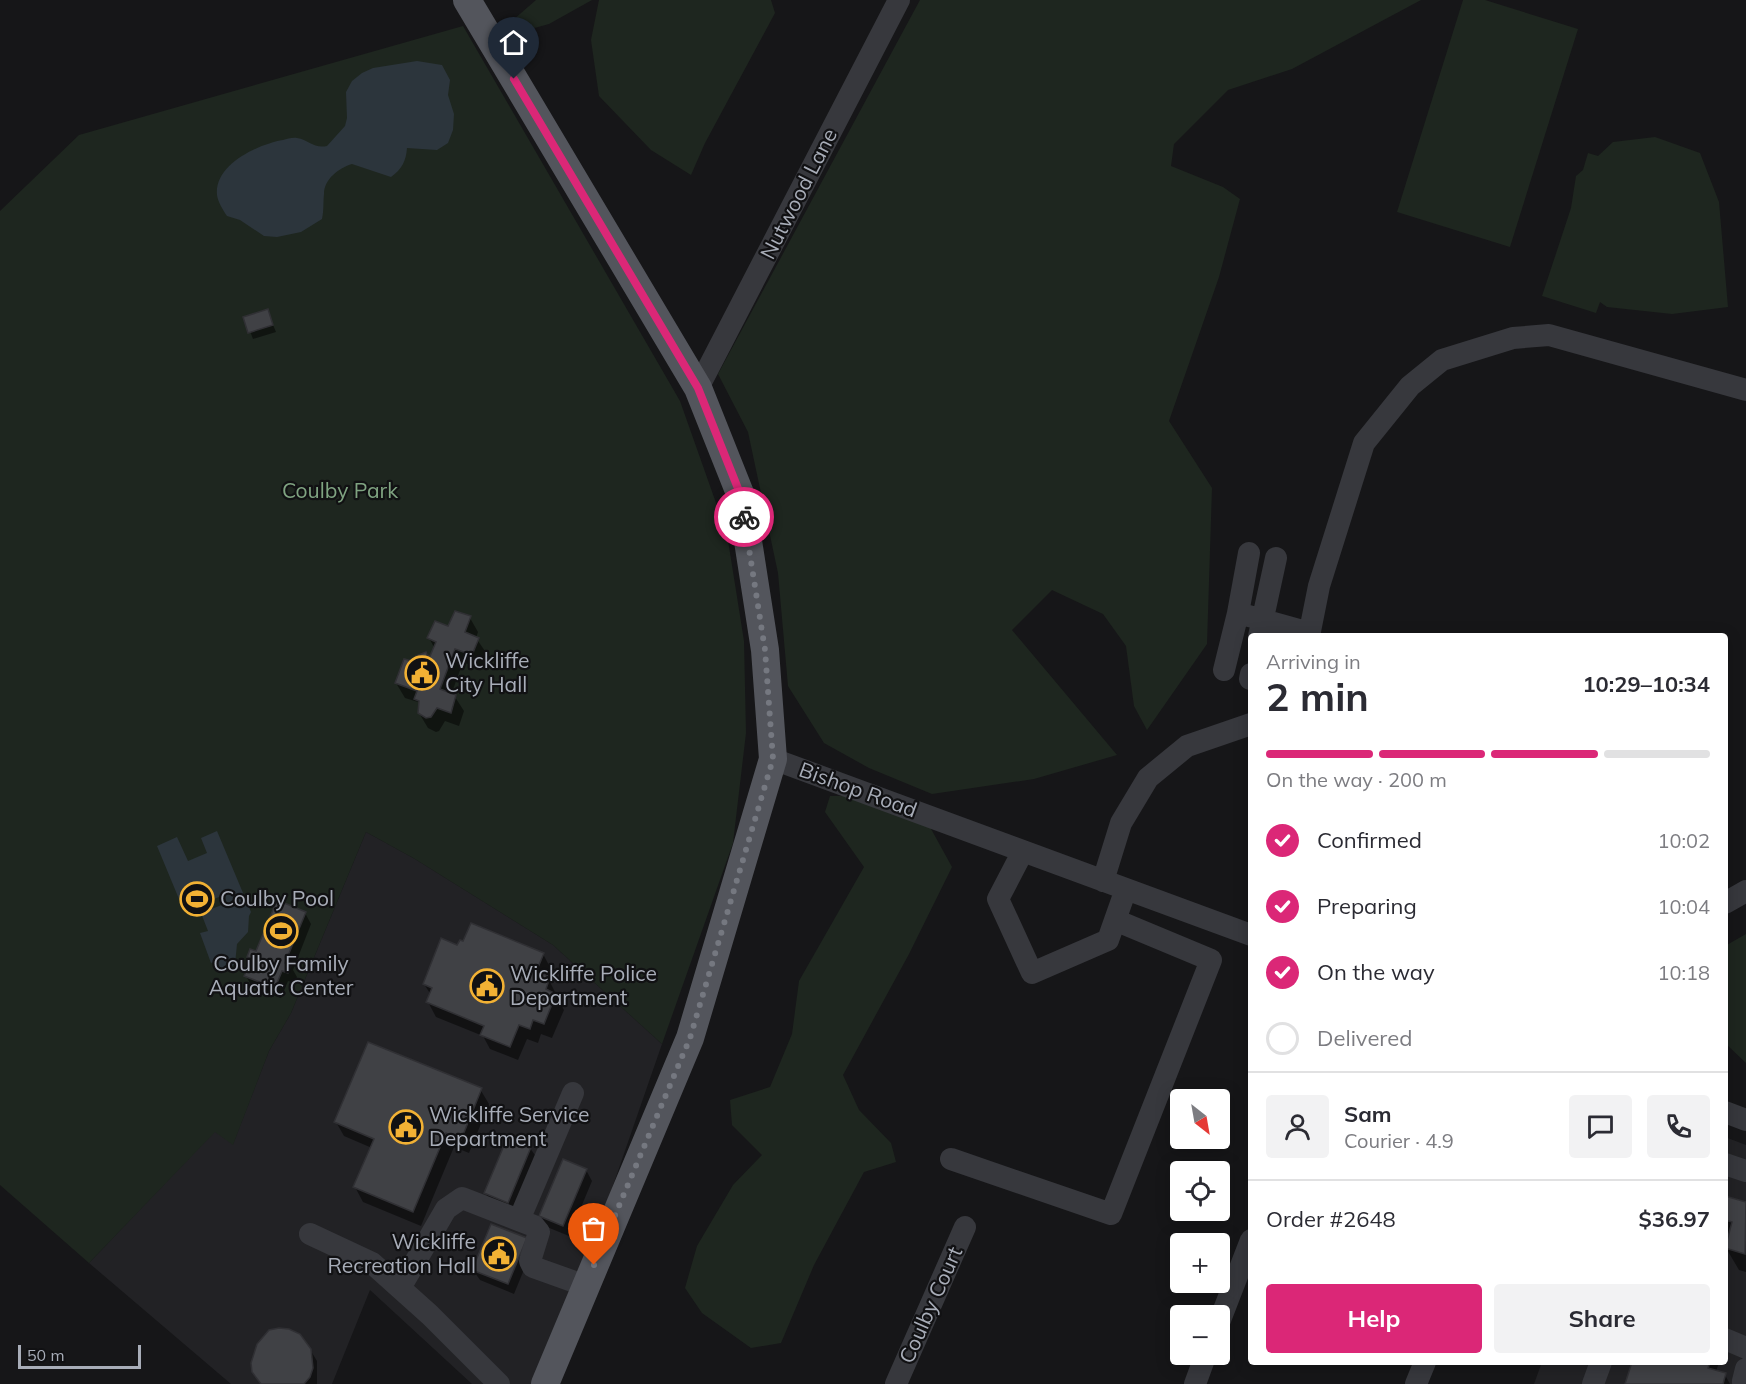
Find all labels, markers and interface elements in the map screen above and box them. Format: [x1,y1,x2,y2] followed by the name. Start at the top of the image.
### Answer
[488,17,539,79] pin
[497,26,530,59] icon: home
[754,124,842,263] street label: Nutwood Lane
[282,477,398,503] park label: Coulby Park
[714,487,774,547] courier
[728,501,761,534] icon: bike
[445,647,530,697] place label: Wickliffe City Hall
[1266,649,1361,674] text: Arriving in
[404,655,440,691] public building icon: Wickliffe City Hall
[1582,670,1710,698] text: 10:29–10:34
[1266,672,1369,721] text: 2 min
[796,756,921,822] street label: Bishop Road
[1266,767,1447,792] text: On the way · 200 m
[1266,824,1299,857] icon: check
[1317,826,1422,854] text: Confirmed
[1657,828,1710,853] text: 10:02
[179,881,215,917] sports icon: Coulby Pool
[220,885,334,911] place label: Coulby Pool
[1266,890,1299,923] icon: check
[1317,892,1417,920] text: Preparing
[1657,894,1710,919] text: 10:04
[263,913,299,949] sports icon: Coulby Family Aquatic Center
[209,950,354,1000] place label: Coulby Family Aquatic Center
[1266,956,1299,989] icon: check
[1317,958,1435,986] text: On the way
[510,960,657,1010] place label: Wickliffe Police Department
[1657,960,1710,985] text: 10:18
[469,968,505,1004] public building icon: Wickliffe Police Department
[1317,1024,1412,1052] text: Delivered
[1170,1089,1230,1149] north arrow
[1170,1089,1230,1365] map controls
[1266,1095,1329,1158] button: person
[1569,1095,1632,1158] button: chat
[1647,1095,1710,1158] button: phone
[1344,1100,1392,1128] text: Sam
[429,1101,590,1151] place label: Wickliffe Service Department
[388,1109,424,1145] public building icon: Wickliffe Service Department
[1344,1128,1454,1153] text: Courier · 4.9
[1170,1161,1230,1221] button: locate
[568,1203,619,1265] pin
[1266,1205,1396,1233] text: Order #2648
[1639,1205,1710,1233] text: $36.97
[577,1212,610,1245] icon: bag
[328,1228,476,1278] place label: Wickliffe Recreation Hall
[1170,1233,1230,1293] button: +
[481,1236,517,1272] public building icon: Wickliffe Recreation Hall
[893,1242,967,1367] street label: Coulby Court
[1266,1284,1482,1353] button: Help
[1494,1284,1710,1353] button: Share
[1170,1305,1230,1365] button: −
[18,1342,141,1370] scale bar
[27,1345,64,1365] text: 50 m

